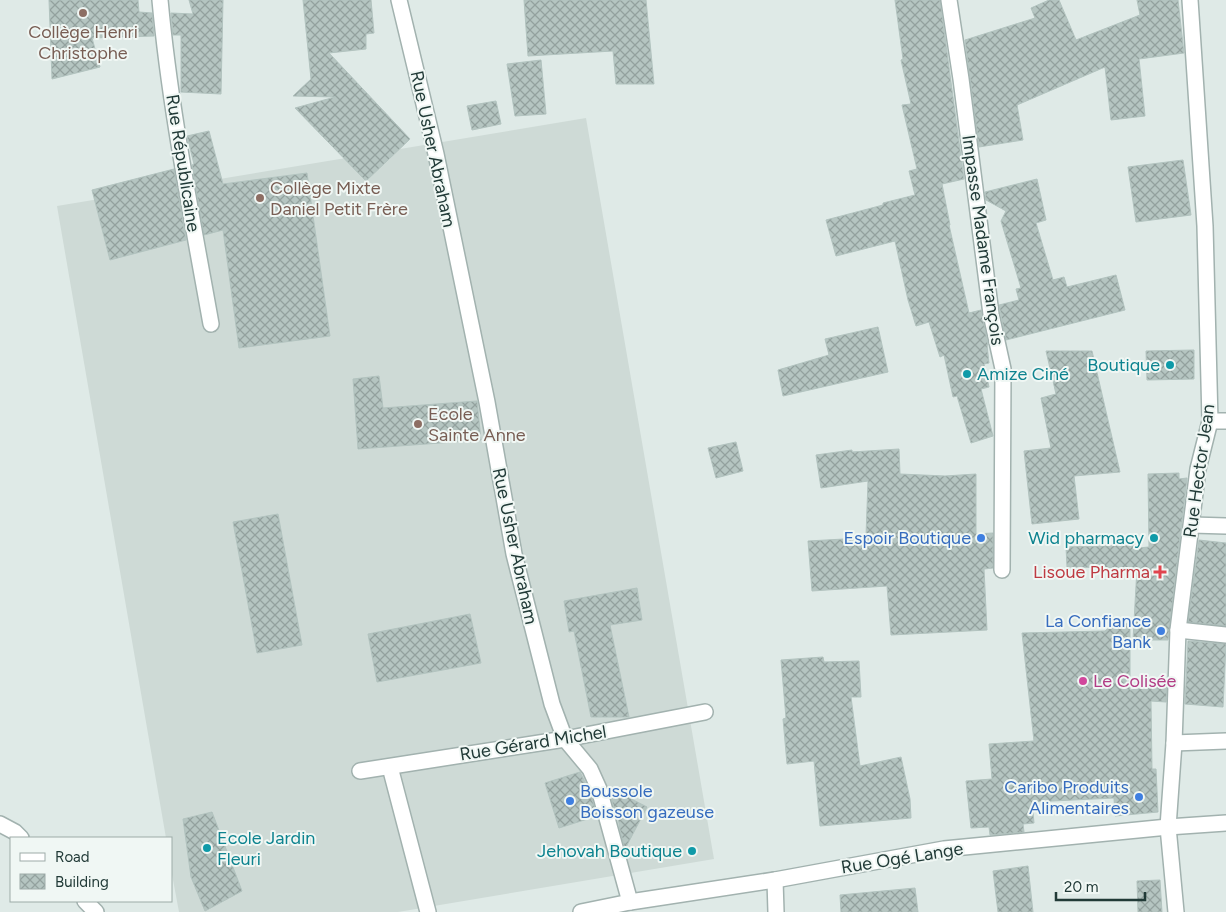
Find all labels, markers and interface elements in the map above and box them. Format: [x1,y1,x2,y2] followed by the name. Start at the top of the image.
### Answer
[77,7,89,19] marker: Collège Henri Christophe
[28,21,138,64] place label: Collège Henri Christophe
[406,69,460,229] street label: Rue Usher Abraham
[161,93,205,234] street label: Rue Républicaine
[957,133,1009,347] street label: Impasse Madame François
[270,177,408,220] place label: Collège Mixte Daniel Petit Frère
[254,192,266,204] marker: Collège Mixte Daniel Petit Frère
[1087,354,1160,376] place label: Boutique
[1164,359,1176,371] marker: Boutique
[977,363,1069,385] place label: Amize Ciné
[961,368,973,380] marker: Amize Ciné
[428,403,526,446] place label: Ecole Sainte Anne
[1179,403,1219,539] street label: Rue Hector Jean
[412,418,424,430] marker: Ecole Sainte Anne
[488,466,542,626] street label: Rue Usher Abraham
[843,527,971,549] place label: Espoir Boutique
[1028,527,1145,549] place label: Wid pharmacy
[975,532,987,544] marker: Espoir Boutique
[1148,532,1160,544] marker: Wid pharmacy
[1033,561,1150,583] place label: Lisoue Pharma
[1154,566,1166,578] marker: Lisoue Pharma
[1045,610,1151,653] place label: La Confiance Bank
[1155,625,1167,637] marker: La Confiance Bank
[1093,670,1176,692] place label: Le Colisée
[1077,675,1089,687] marker: Le Colisée
[458,721,608,765] street label: Rue Gérard Michel
[1004,776,1129,819] place label: Caribo Produits Alimentaires
[580,780,714,823] place label: Boussole Boisson gazeuse
[1133,791,1145,803] marker: Caribo Produits Alimentaires
[564,795,576,807] marker: Boussole Boisson gazeuse
[217,827,315,870] place label: Ecole Jardin Fleuri
[10,837,172,902] legend
[839,837,965,879] street label: Rue Ogé Lange
[537,840,682,862] place label: Jehovah Boutique
[201,842,213,854] marker: Ecole Jardin Fleuri
[686,845,698,857] marker: Jehovah Boutique
[55,848,90,866] text: Road
[1056,870,1145,902] scale bar
[55,873,109,891] text: Building
[1064,878,1098,896] text: 20 m

